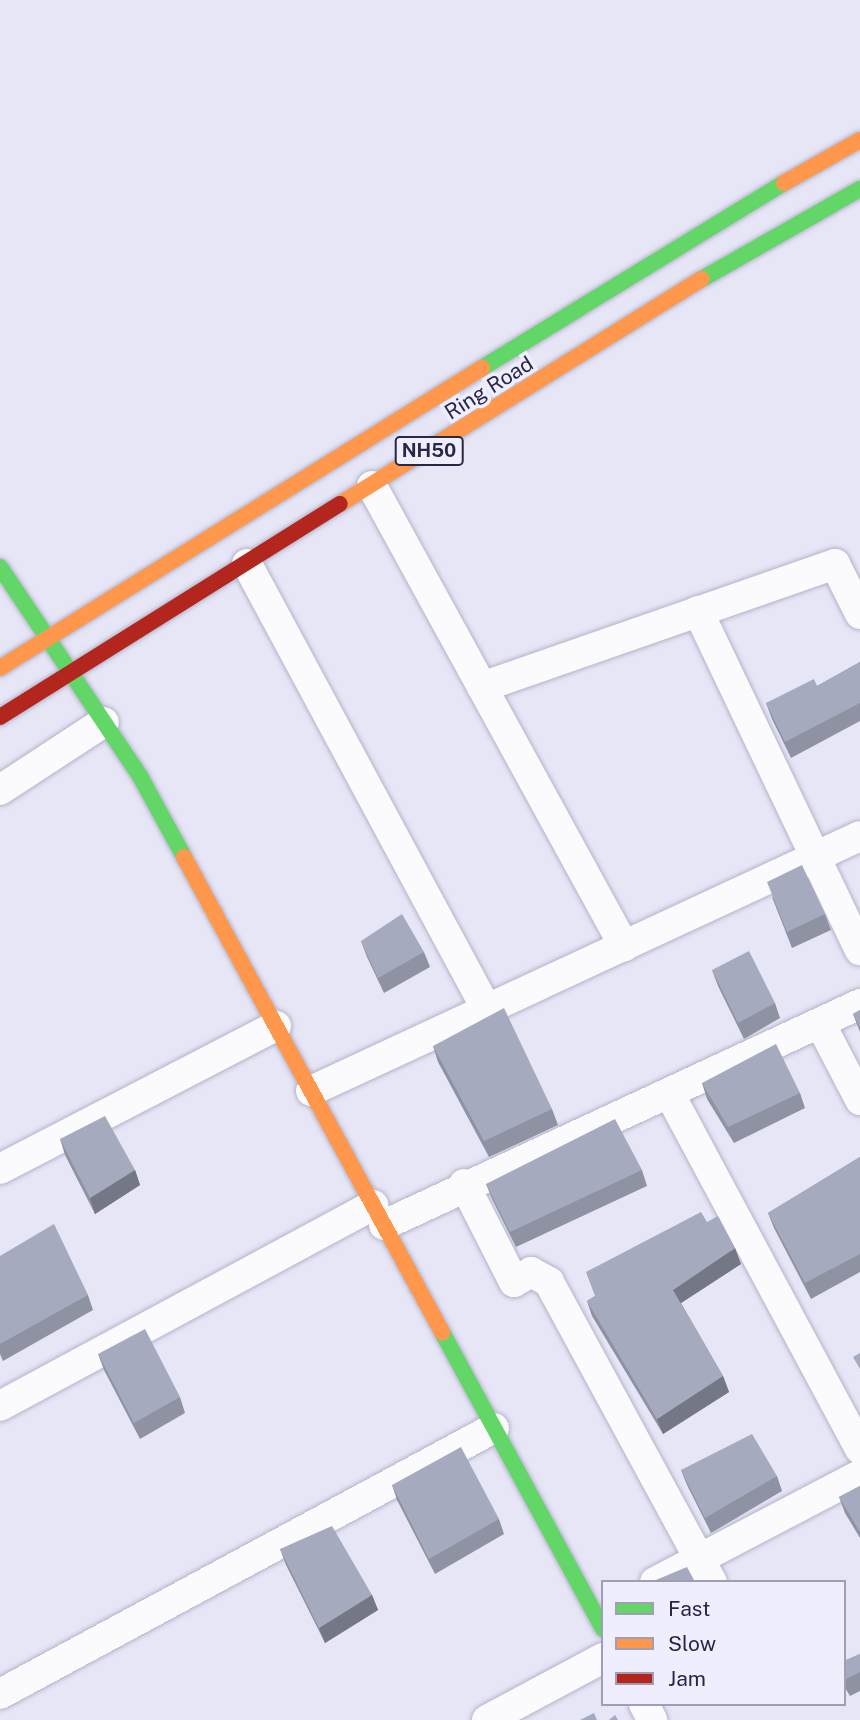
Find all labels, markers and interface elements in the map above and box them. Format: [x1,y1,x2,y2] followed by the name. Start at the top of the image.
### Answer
[440,351,538,425] street label: Ring Road
[394,436,464,466] road number: NH50
[601,1580,846,1706] legend
[668,1596,710,1621] text: Fast
[668,1631,716,1656] text: Slow
[668,1666,706,1691] text: Jam

